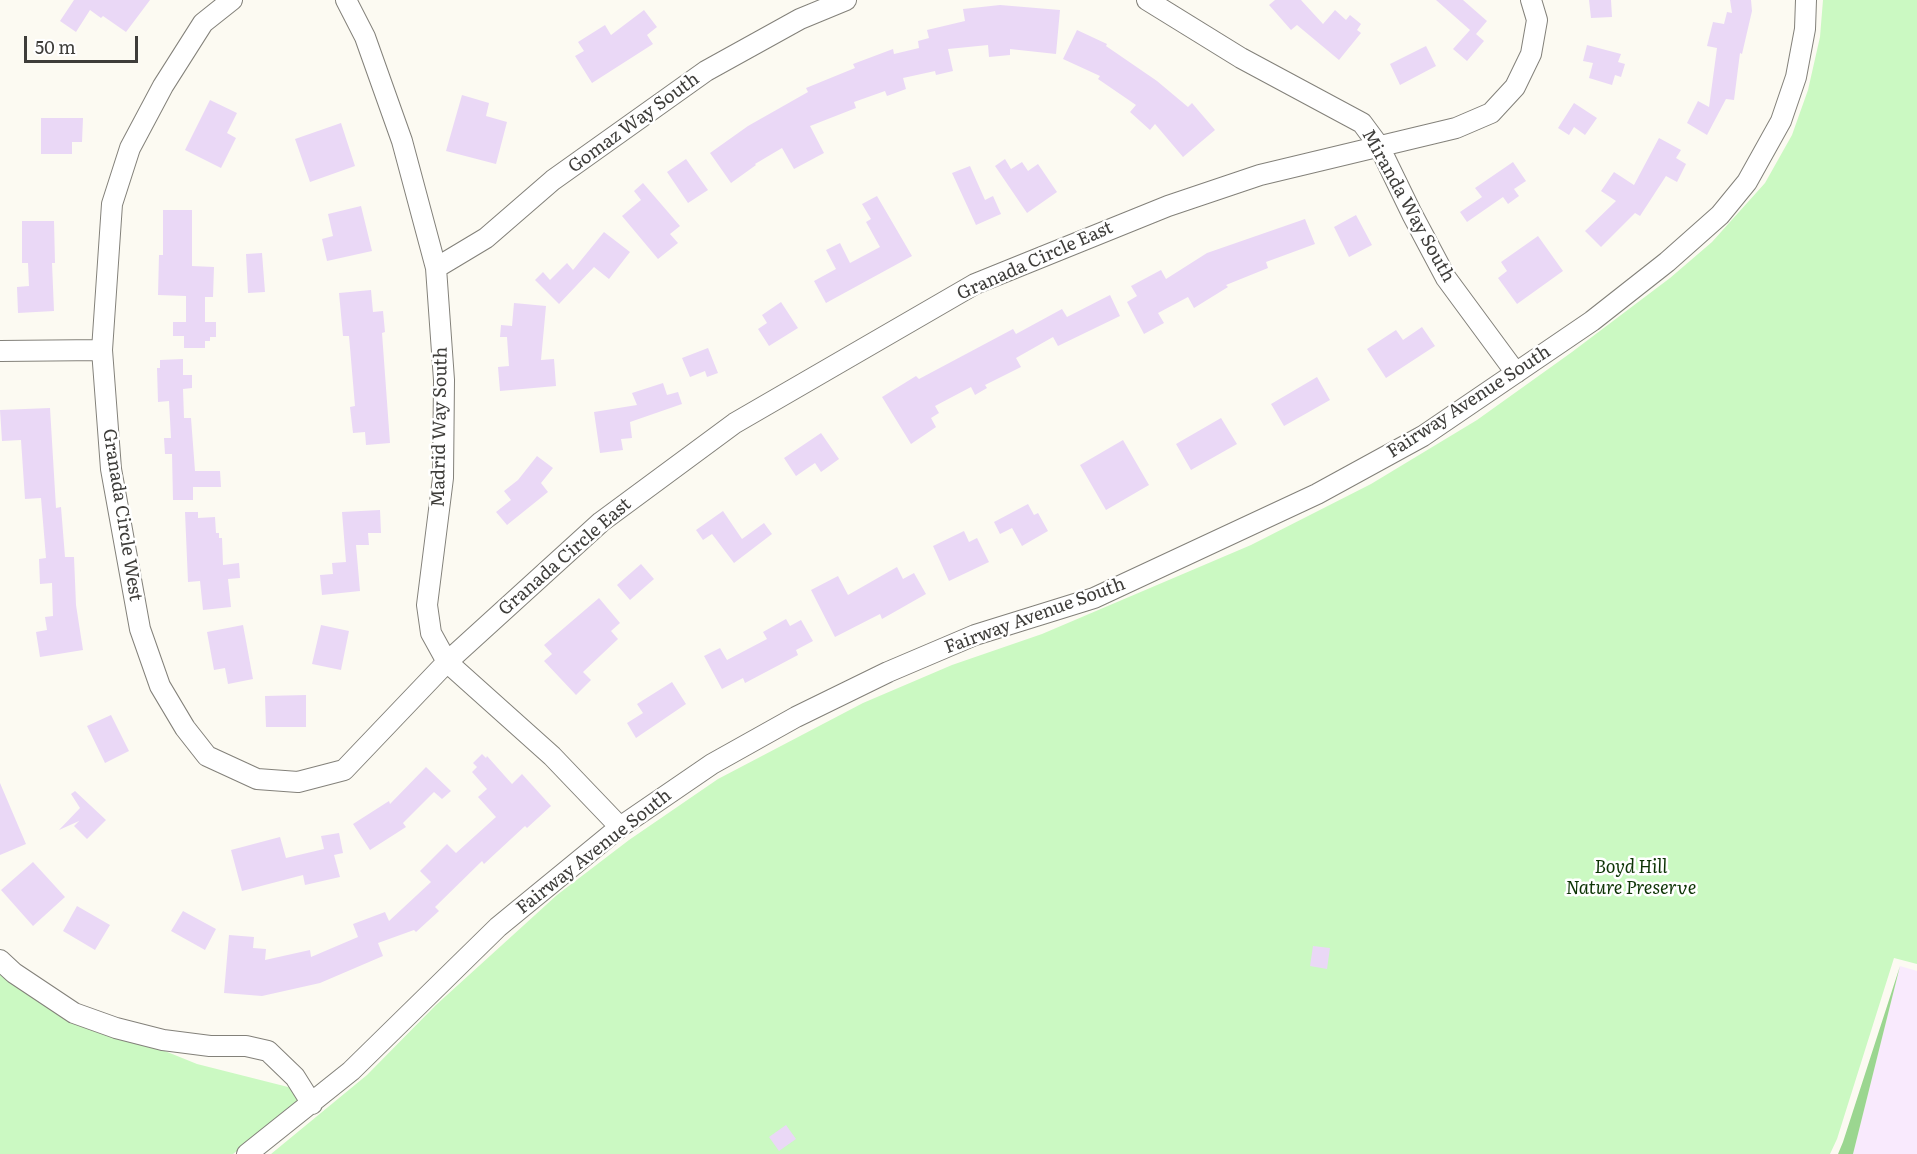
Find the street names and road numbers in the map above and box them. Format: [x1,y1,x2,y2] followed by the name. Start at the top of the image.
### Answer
[564,68,704,178] street label: Gomaz Way South
[1357,126,1459,286] street label: Miranda Way South
[954,217,1116,305] street label: Granada Circle East
[1383,341,1555,463] street label: Fairway Avenue South
[428,346,452,508] street label: Madrid Way South
[98,427,146,603] street label: Granada Circle West
[494,494,636,620] street label: Granada Circle East
[942,573,1128,659] street label: Fairway Avenue South
[512,785,676,919] street label: Fairway Avenue South

